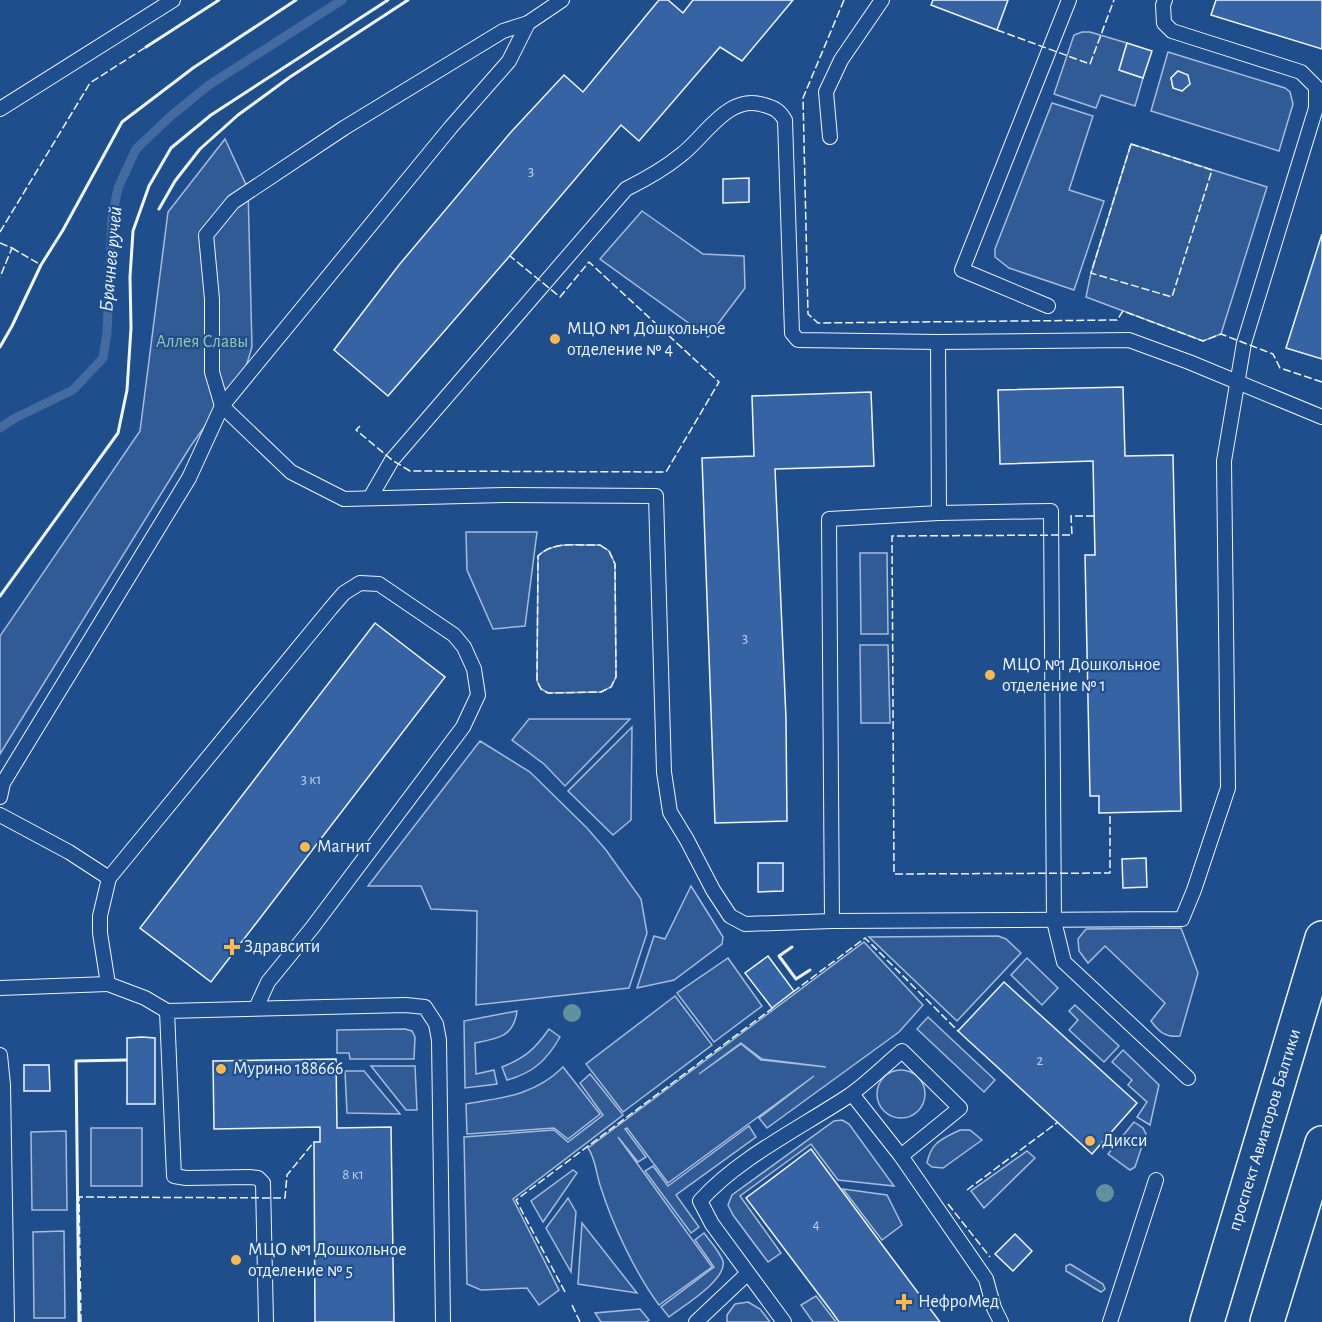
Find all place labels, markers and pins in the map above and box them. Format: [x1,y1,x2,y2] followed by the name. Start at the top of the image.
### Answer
[567,320,726,359] place label: МЦО №1 Дошкольное отделение № 4
[548,332,562,346] marker: МЦО №1 Дошкольное отделение № 4
[1002,656,1161,695] place label: МЦО №1 Дошкольное отделение № 1
[983,668,997,682] marker: МЦО №1 Дошкольное отделение № 1
[317,838,372,856] place label: Магнит
[298,840,312,854] marker: Магнит
[244,938,320,956] place label: Здравсити
[225,940,239,954] marker: Здравсити
[233,1060,343,1078] place label: Мурино 188666
[214,1062,228,1076] marker: Мурино 188666
[1102,1132,1148,1150] place label: Дикси
[1083,1134,1097,1148] marker: Дикси
[248,1241,407,1280] place label: МЦО №1 Дошкольное отделение № 5
[229,1253,243,1267] marker: МЦО №1 Дошкольное отделение № 5
[895,1293,913,1311] marker: НефроМед
[918,1293,999,1311] place label: НефроМед

